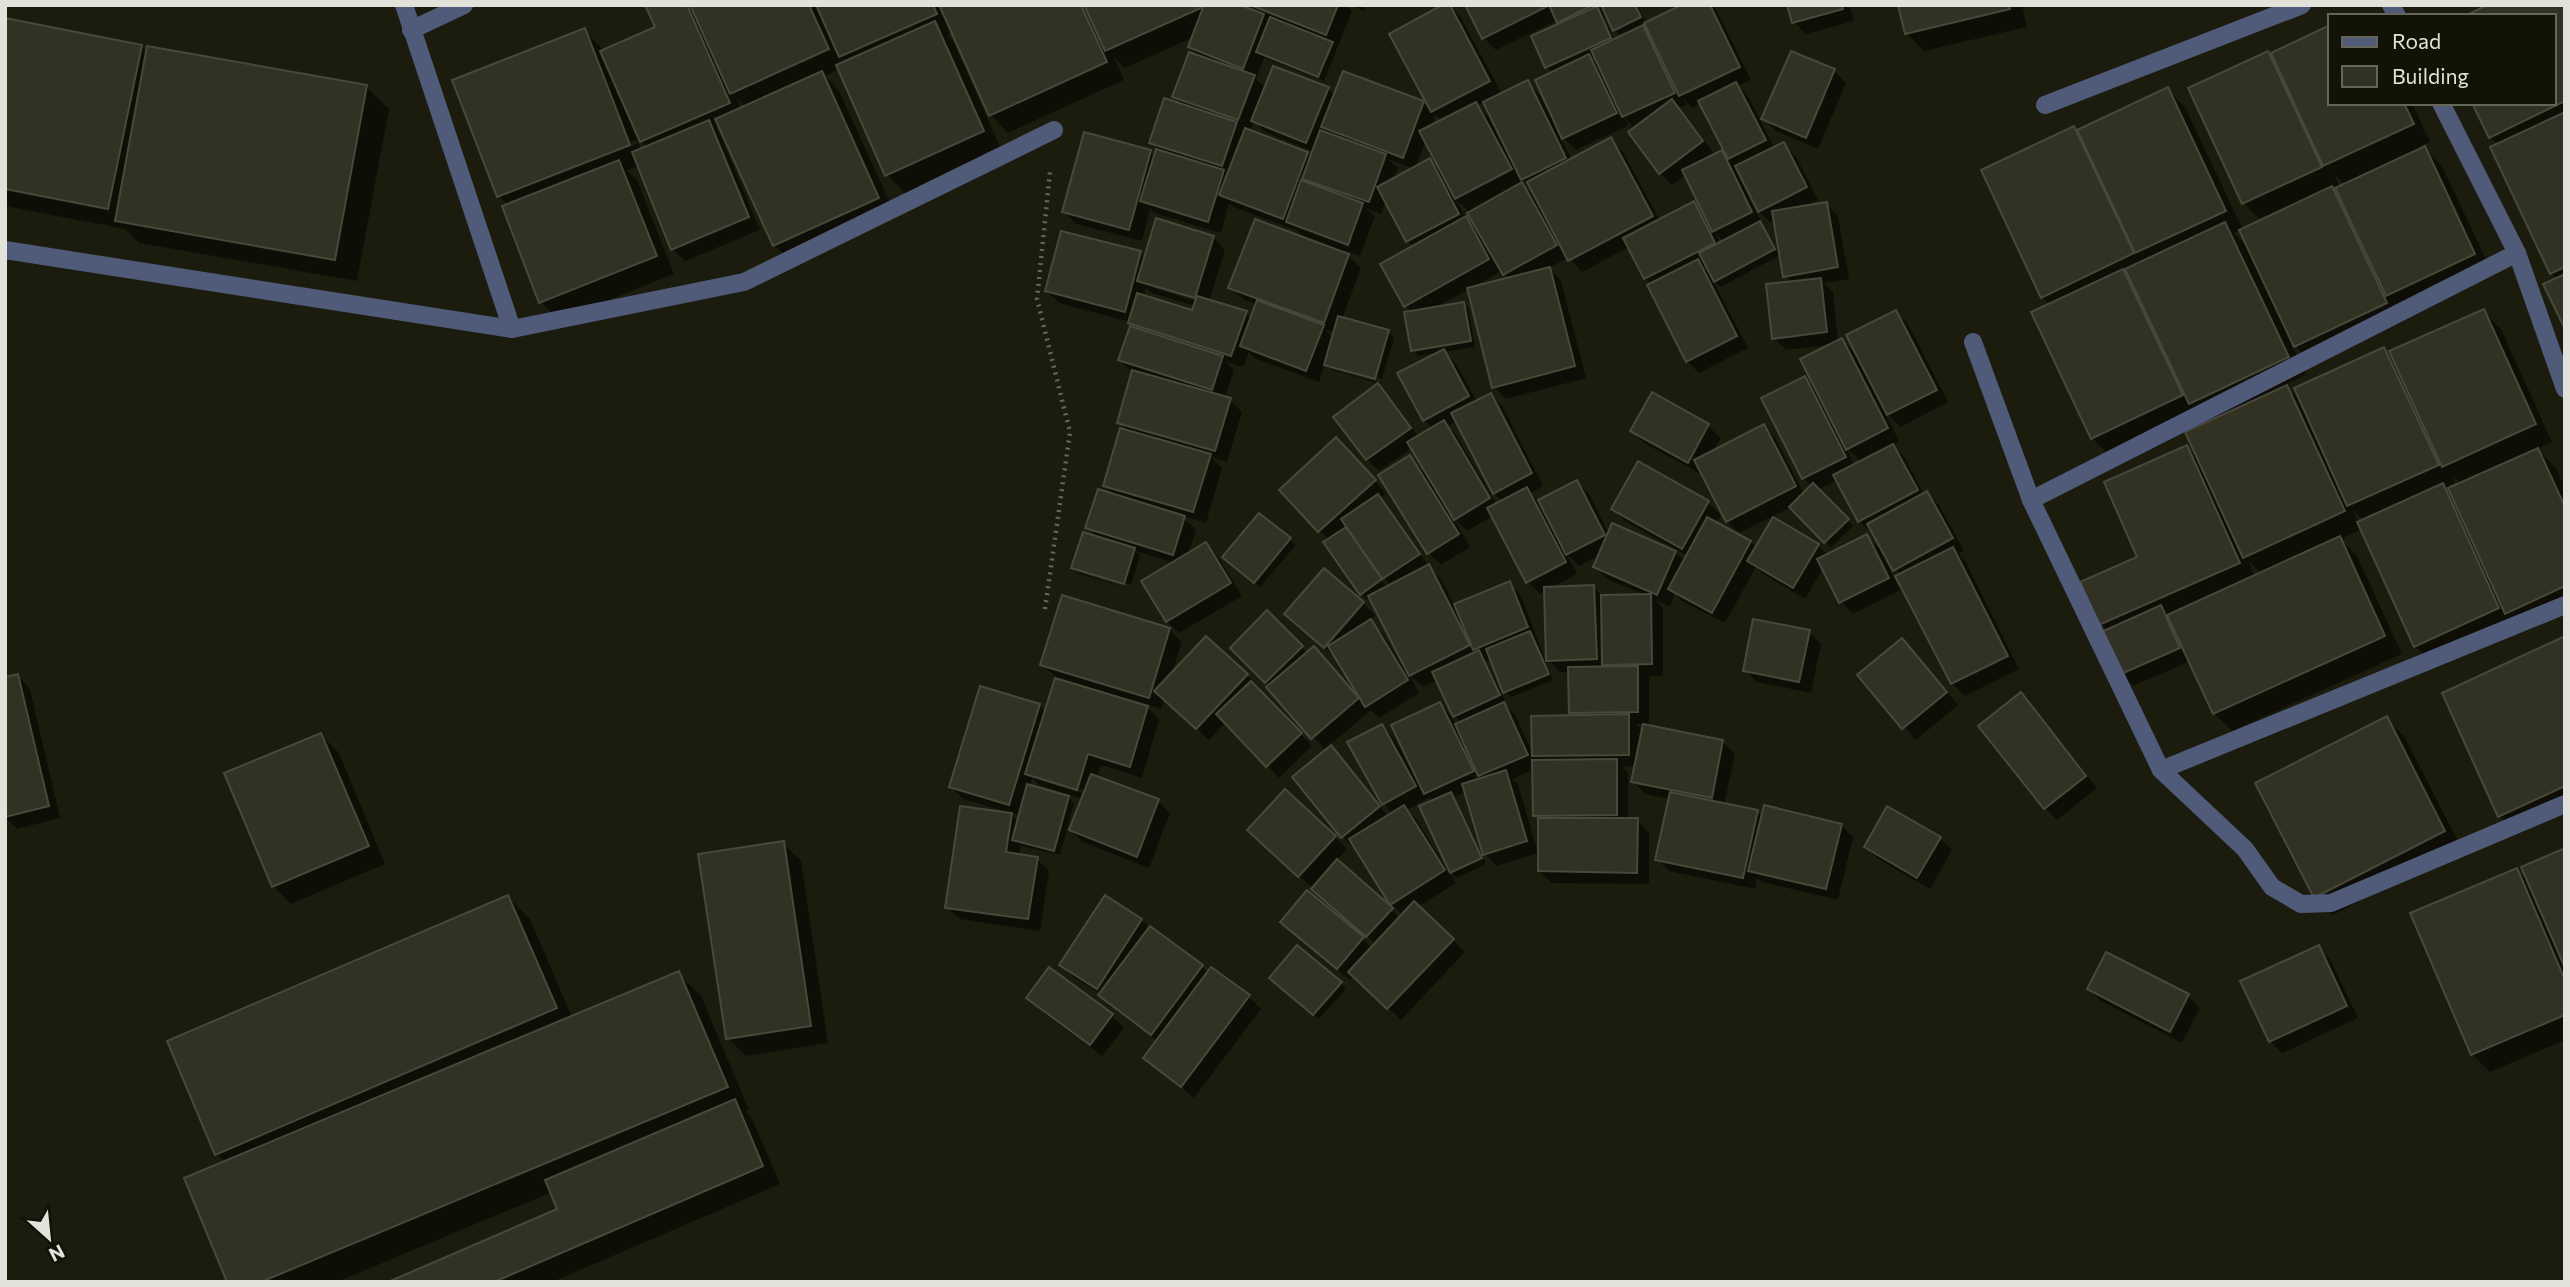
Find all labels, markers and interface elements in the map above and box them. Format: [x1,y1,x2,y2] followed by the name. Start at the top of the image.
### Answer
[2328,14,2556,105] legend
[2392,28,2441,53] text: Road
[2392,63,2469,88] text: Building
[14,1203,84,1273] north arrow
[45,1240,69,1267] text: N

